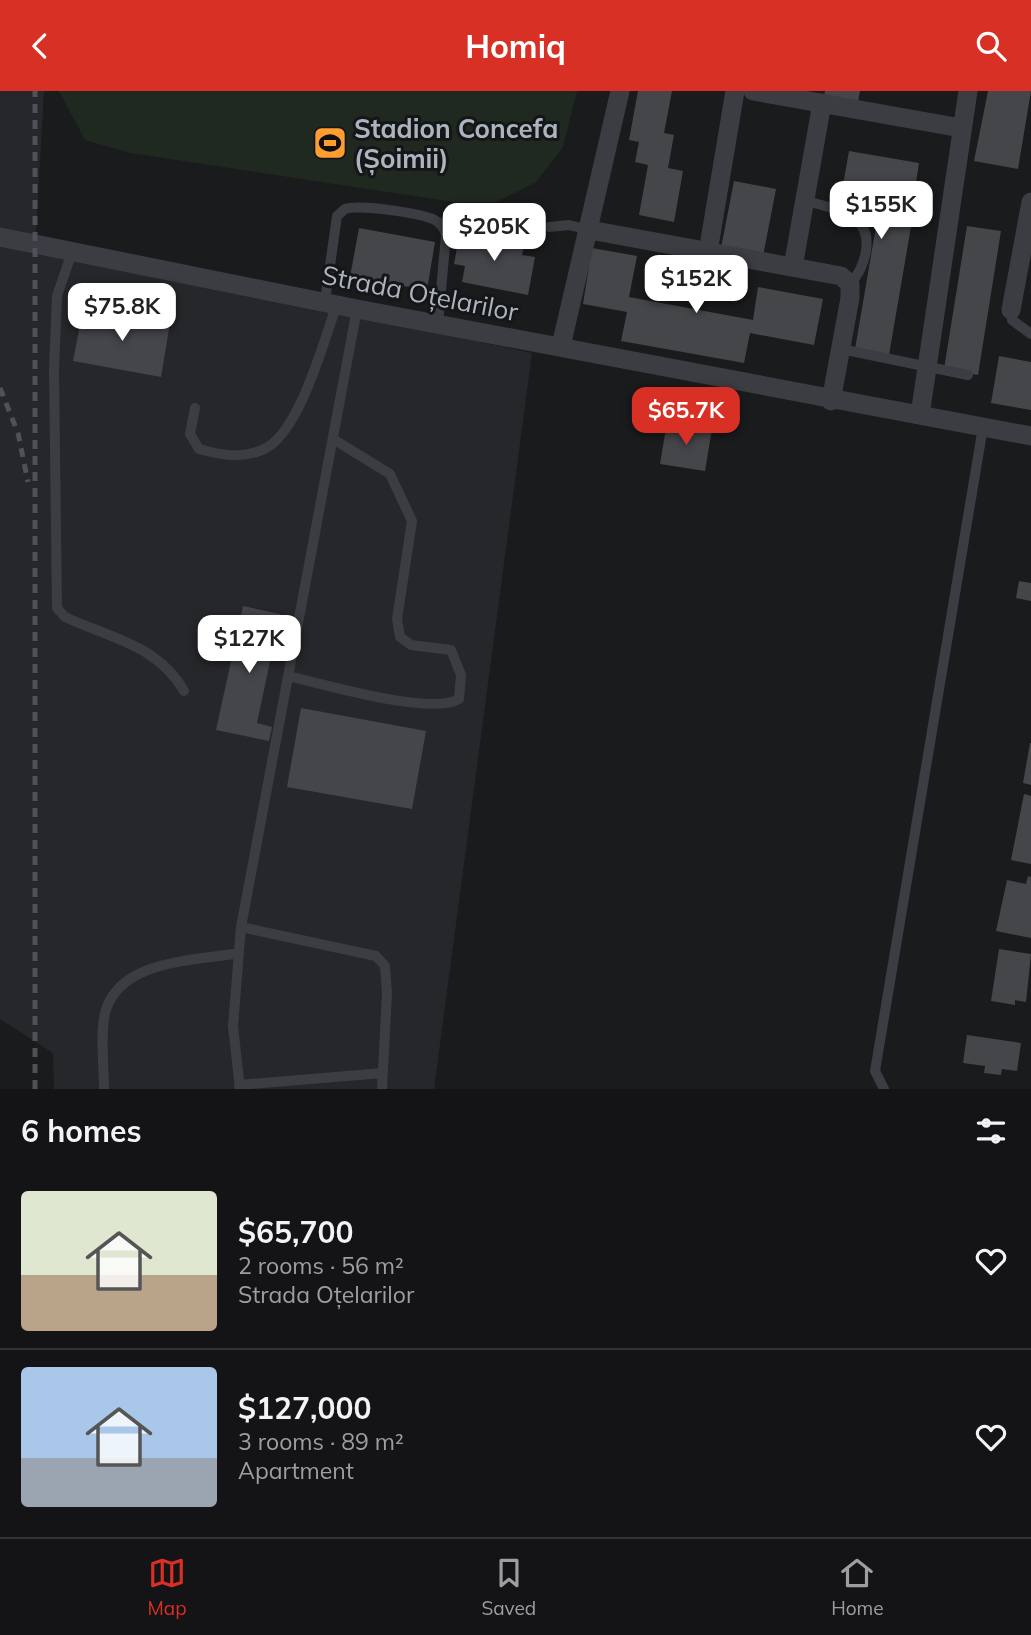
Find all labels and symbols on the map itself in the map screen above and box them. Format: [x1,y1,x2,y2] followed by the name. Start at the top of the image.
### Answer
[354,112,558,176] place label: Stadion Concefa (Șoimii)
[311,124,349,162] sports icon: Stadion Concefa (Șoimii)
[832,181,930,241] pin: $155K
[445,204,543,263] pin: $205K
[647,255,745,315] pin: $152K
[319,258,521,328] street label: Strada Oțelarilor
[65,283,179,343] pin: $75.8K
[629,387,743,447] pin: $65.7K
[200,615,298,675] pin: $127K

